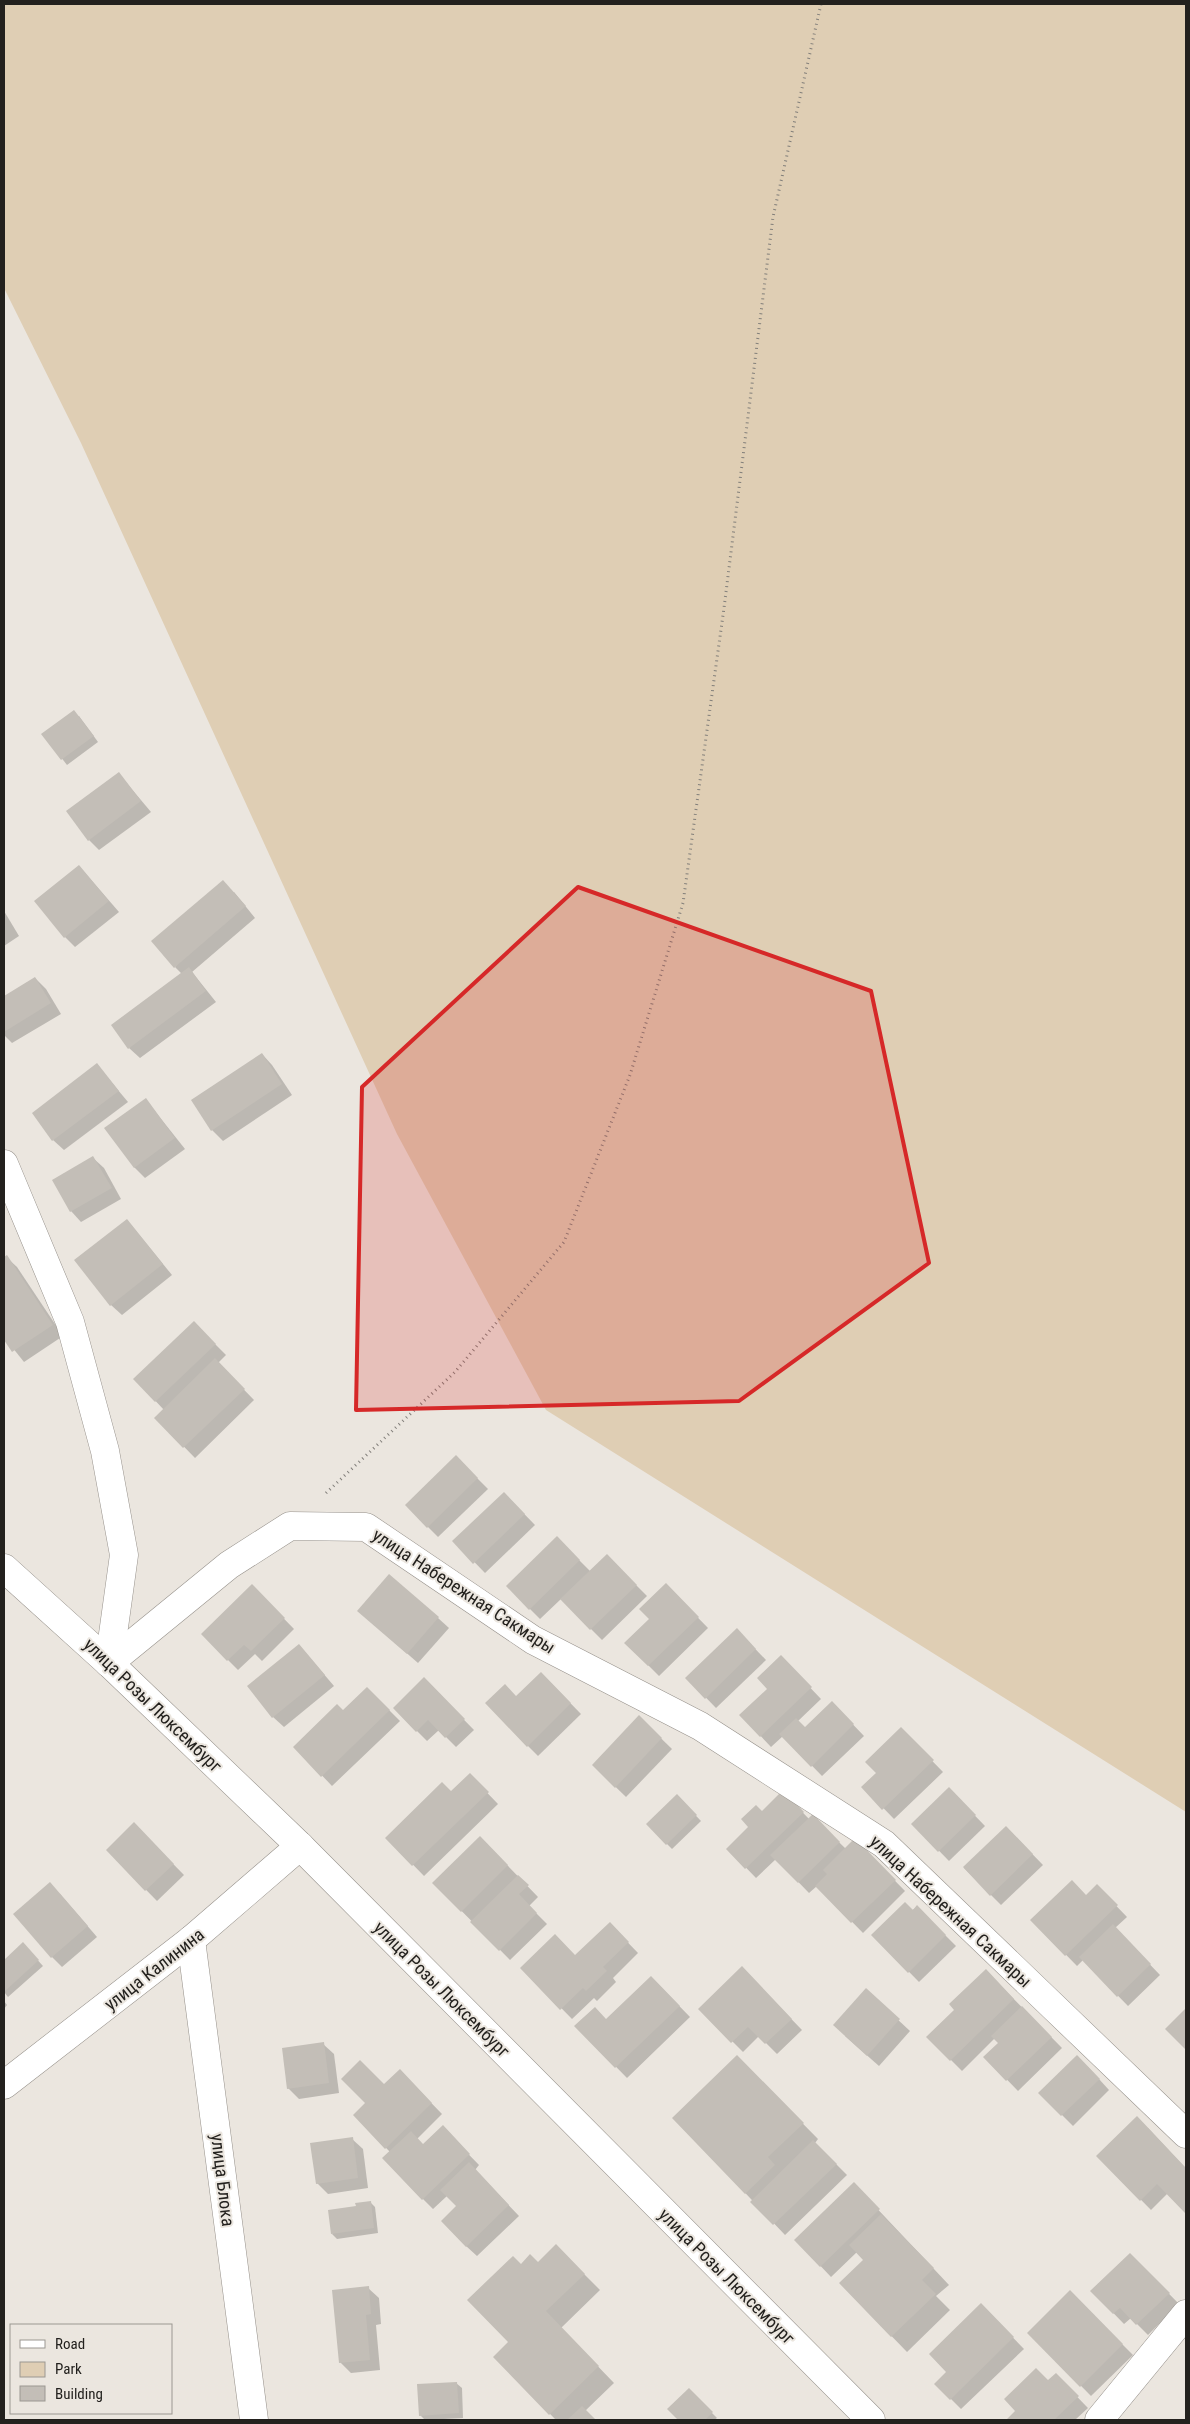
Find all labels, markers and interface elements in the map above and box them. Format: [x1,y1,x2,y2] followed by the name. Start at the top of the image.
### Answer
[369,1524,559,1658] street label: улица Набережная Сакмары
[80,1634,227,1776] street label: улица Розы Люксембург
[866,1831,1036,1991] street label: улица Набережная Сакмары
[370,1917,515,2062] street label: улица Розы Люксембург
[100,1924,208,2014] street label: улица Калинина
[207,2133,239,2227] street label: улица Блока
[655,2204,800,2349] street label: улица Розы Люксембург
[10,2324,172,2414] legend
[55,2335,85,2353] text: Road
[55,2360,82,2378] text: Park
[55,2385,103,2403] text: Building

